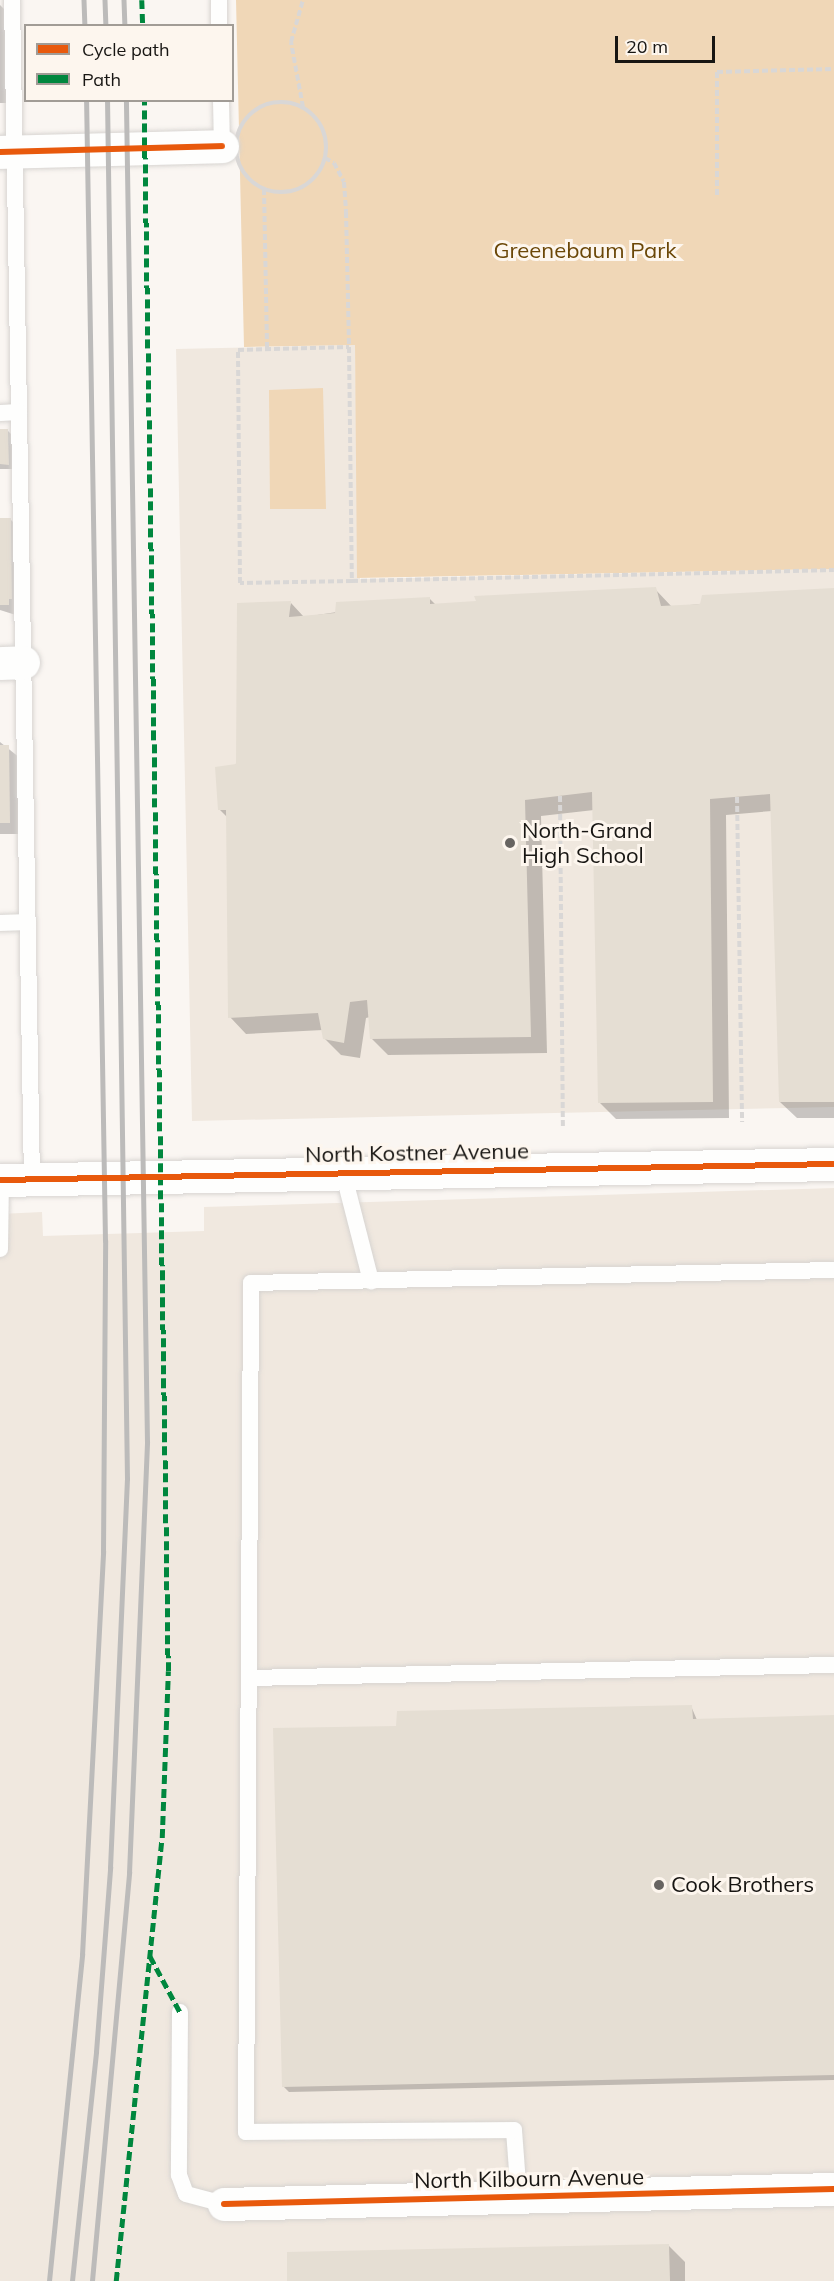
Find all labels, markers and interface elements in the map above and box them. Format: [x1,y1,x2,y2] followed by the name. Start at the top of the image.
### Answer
[24,24,234,102] legend
[618,24,718,62] scale bar
[626,35,668,58] text: 20 m
[82,38,169,61] text: Cycle path
[82,68,121,91] text: Path
[493,238,677,264] park label: Greenebaum Park
[522,817,653,868] place label: North-Grand High School
[503,836,517,850] marker: North-Grand High School
[305,1138,529,1168] street label: North Kostner Avenue
[671,1872,814,1898] place label: Cook Brothers
[652,1878,666,1892] marker: Cook Brothers
[414,2164,644,2194] street label: North Kilbourn Avenue

